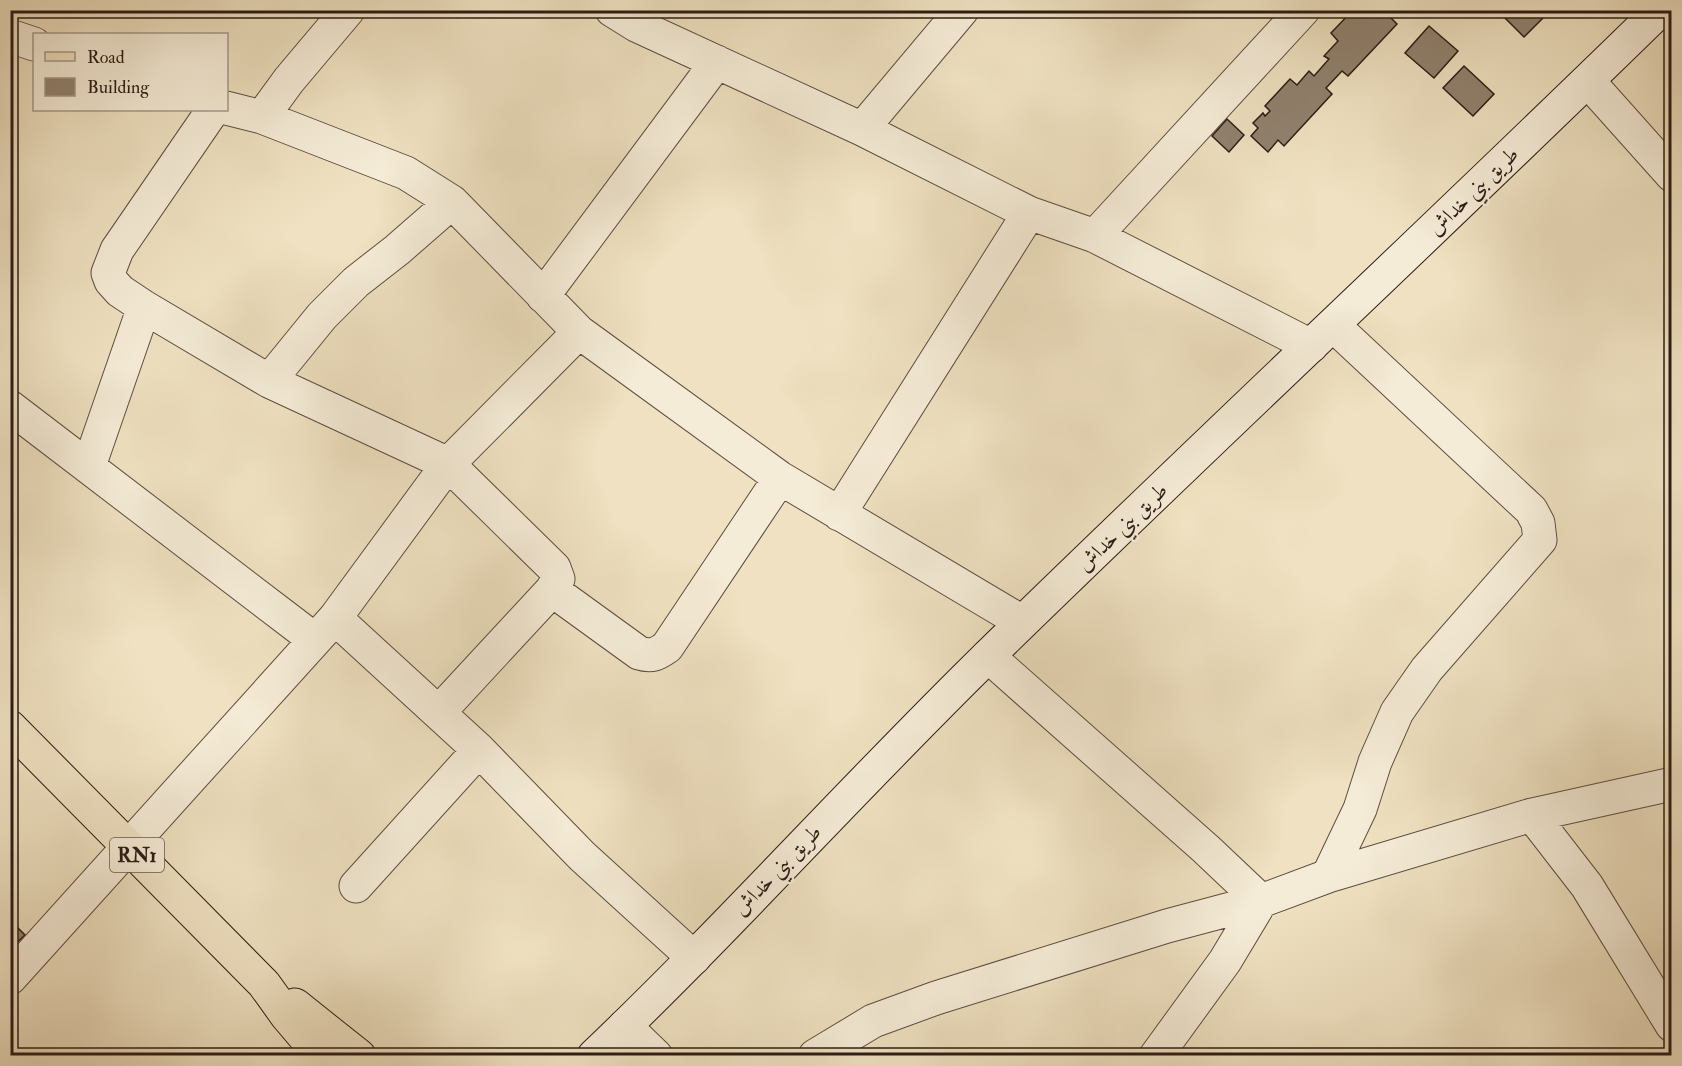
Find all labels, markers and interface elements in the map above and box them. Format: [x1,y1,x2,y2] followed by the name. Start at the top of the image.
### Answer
[33,33,228,111] legend
[87,46,125,69] text: Road
[87,76,150,99] text: Building
[1422,141,1528,245] street label: طريق بني خداش
[1071,477,1177,581] street label: طريق بني خداش
[727,819,831,925] street label: طريق بني خداش
[110,838,164,872] road number: RN1

